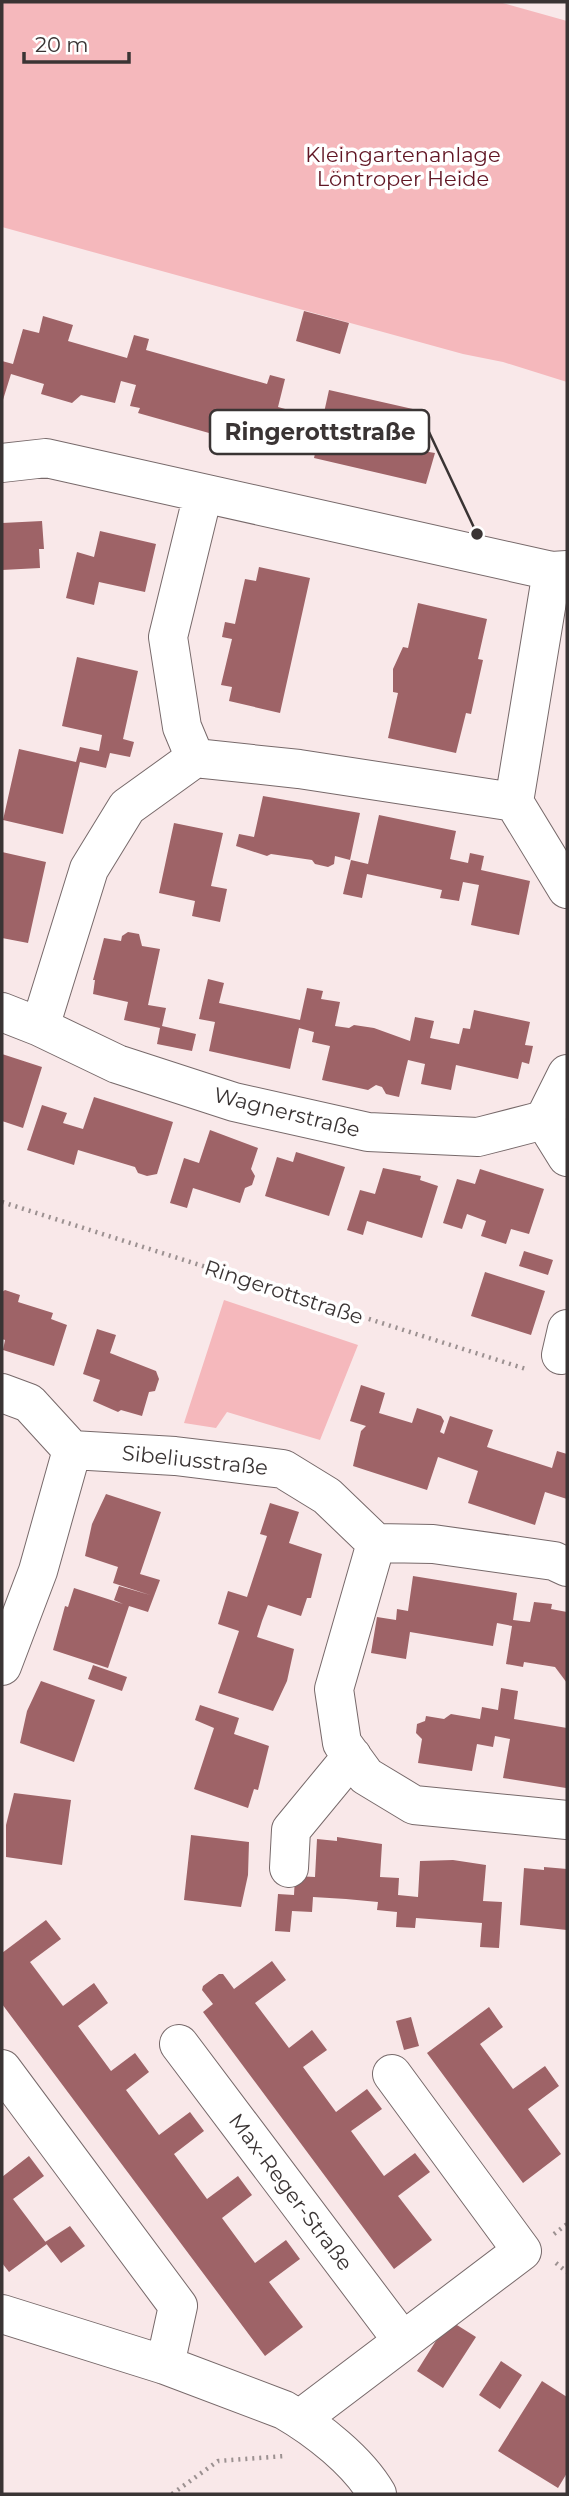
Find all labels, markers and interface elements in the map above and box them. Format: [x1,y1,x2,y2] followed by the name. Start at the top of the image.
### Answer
[24,21,130,65] scale bar
[35,32,89,57] text: 20 m
[305,142,501,191] park label: Kleingartenanlage Löntroper Heide
[210,410,429,454] callout: Ringerottstraße
[225,418,415,446] text: Ringerottstraße
[211,1082,363,1142] street label: Wagnerstraße
[201,1255,367,1329] street label: Ringerottstraße
[121,1440,269,1480] street label: Sibeliusstraße
[224,2109,358,2275] street label: Max-Reger-Straße

